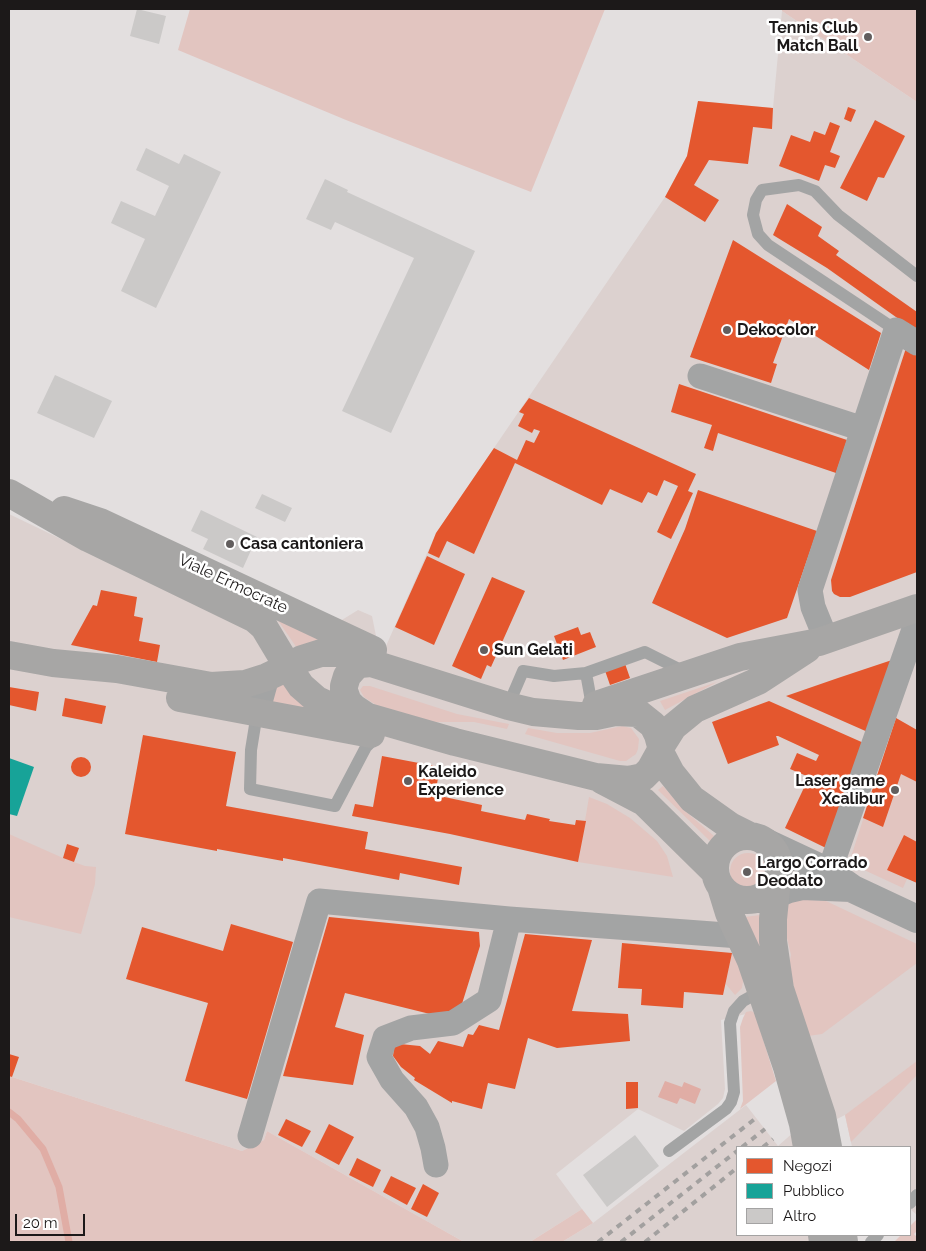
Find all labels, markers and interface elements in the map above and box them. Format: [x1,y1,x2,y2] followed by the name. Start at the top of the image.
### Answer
[769,18,858,56] place label: Tennis Club Match Ball
[862,31,874,43] marker: Tennis Club Match Ball
[737,320,816,340] place label: Dekocolor
[721,324,733,336] marker: Dekocolor
[240,534,363,554] place label: Casa cantoniera
[224,538,236,550] marker: Casa cantoniera
[175,550,291,618] street label: Viale Ermocrate
[494,640,573,660] place label: Sun Gelati
[478,644,490,656] marker: Sun Gelati
[418,762,504,800] place label: Kaleido Experience
[795,771,885,809] place label: Laser game Xcalibur
[402,775,414,787] marker: Kaleido Experience
[889,784,901,796] marker: Laser game Xcalibur
[757,853,867,891] place label: Largo Corrado Deodato
[741,866,753,878] marker: Largo Corrado Deodato
[736,1146,911,1236] legend
[783,1157,832,1175] text: Negozi
[783,1182,844,1200] text: Pubblico
[18,1204,88,1236] scale bar
[783,1207,816,1225] text: Altro
[23,1214,58,1232] text: 20 m

